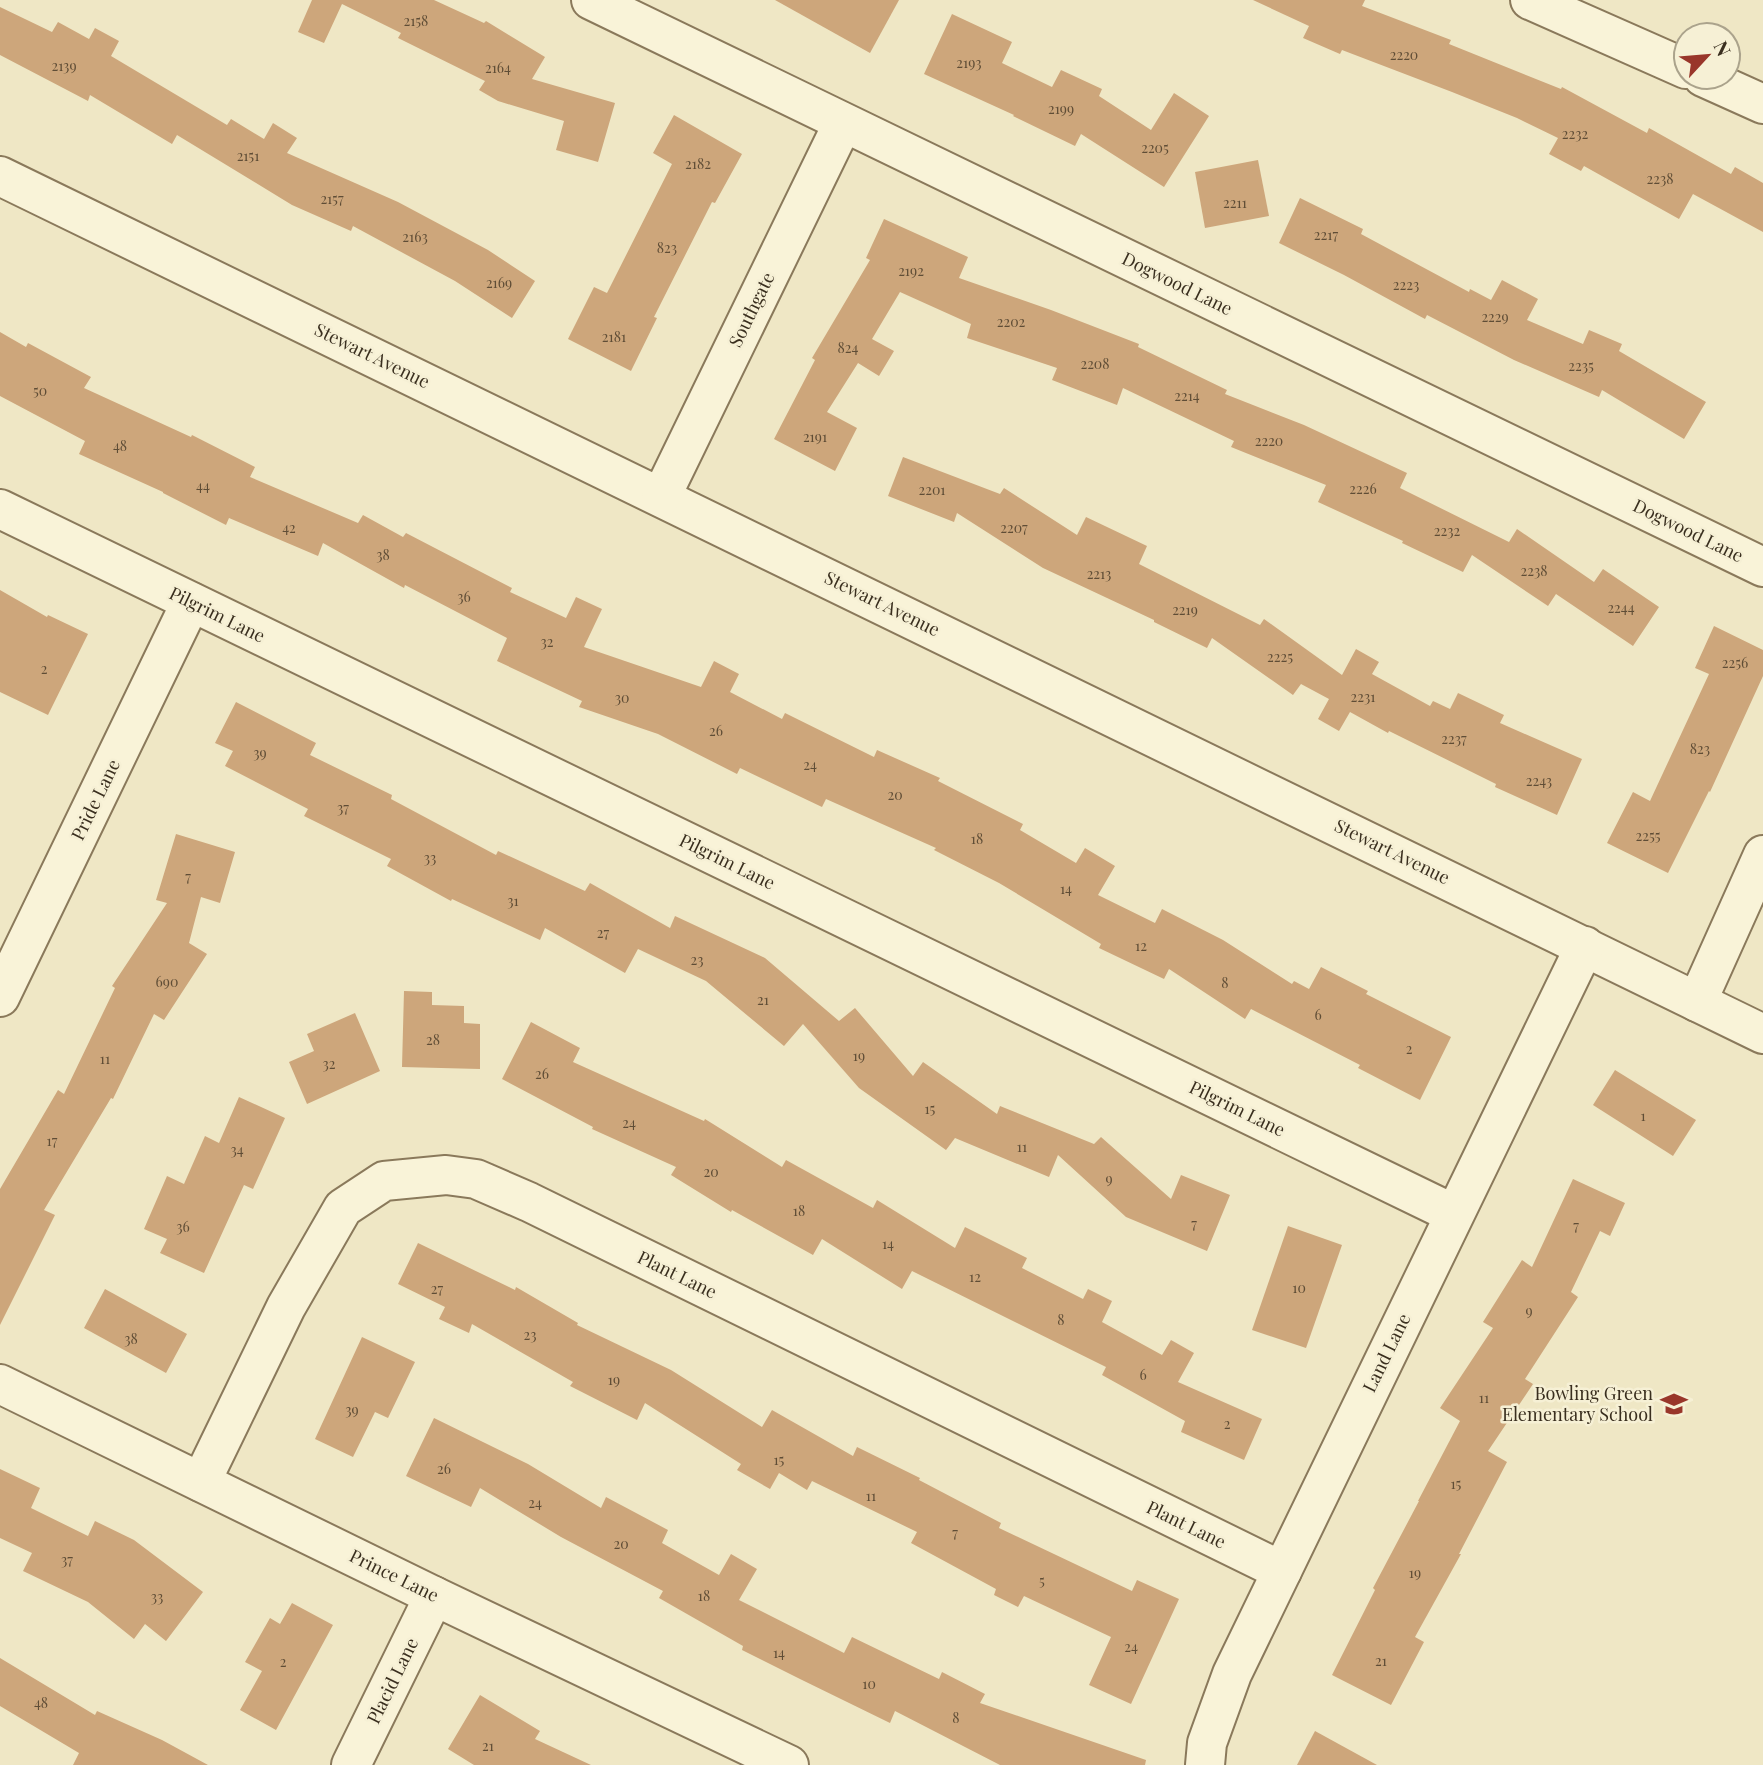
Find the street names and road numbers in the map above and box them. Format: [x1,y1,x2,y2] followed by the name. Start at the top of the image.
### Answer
[1118,246,1237,320] street label: Dogwood Lane
[723,268,780,351] street label: Southgate
[311,317,434,393] street label: Stewart Avenue
[1629,493,1748,567] street label: Dogwood Lane
[821,565,944,641] street label: Stewart Avenue
[166,581,269,648] street label: Pilgrim Lane
[65,755,125,844] street label: Pride Lane
[1331,813,1454,889] street label: Stewart Avenue
[676,828,779,895] street label: Pilgrim Lane
[1186,1075,1289,1142] street label: Pilgrim Lane
[634,1245,721,1304] street label: Plant Lane
[1357,1309,1415,1396] street label: Land Lane
[1143,1495,1230,1554] street label: Plant Lane
[346,1543,443,1607] street label: Prince Lane
[361,1634,423,1728] street label: Placid Lane

